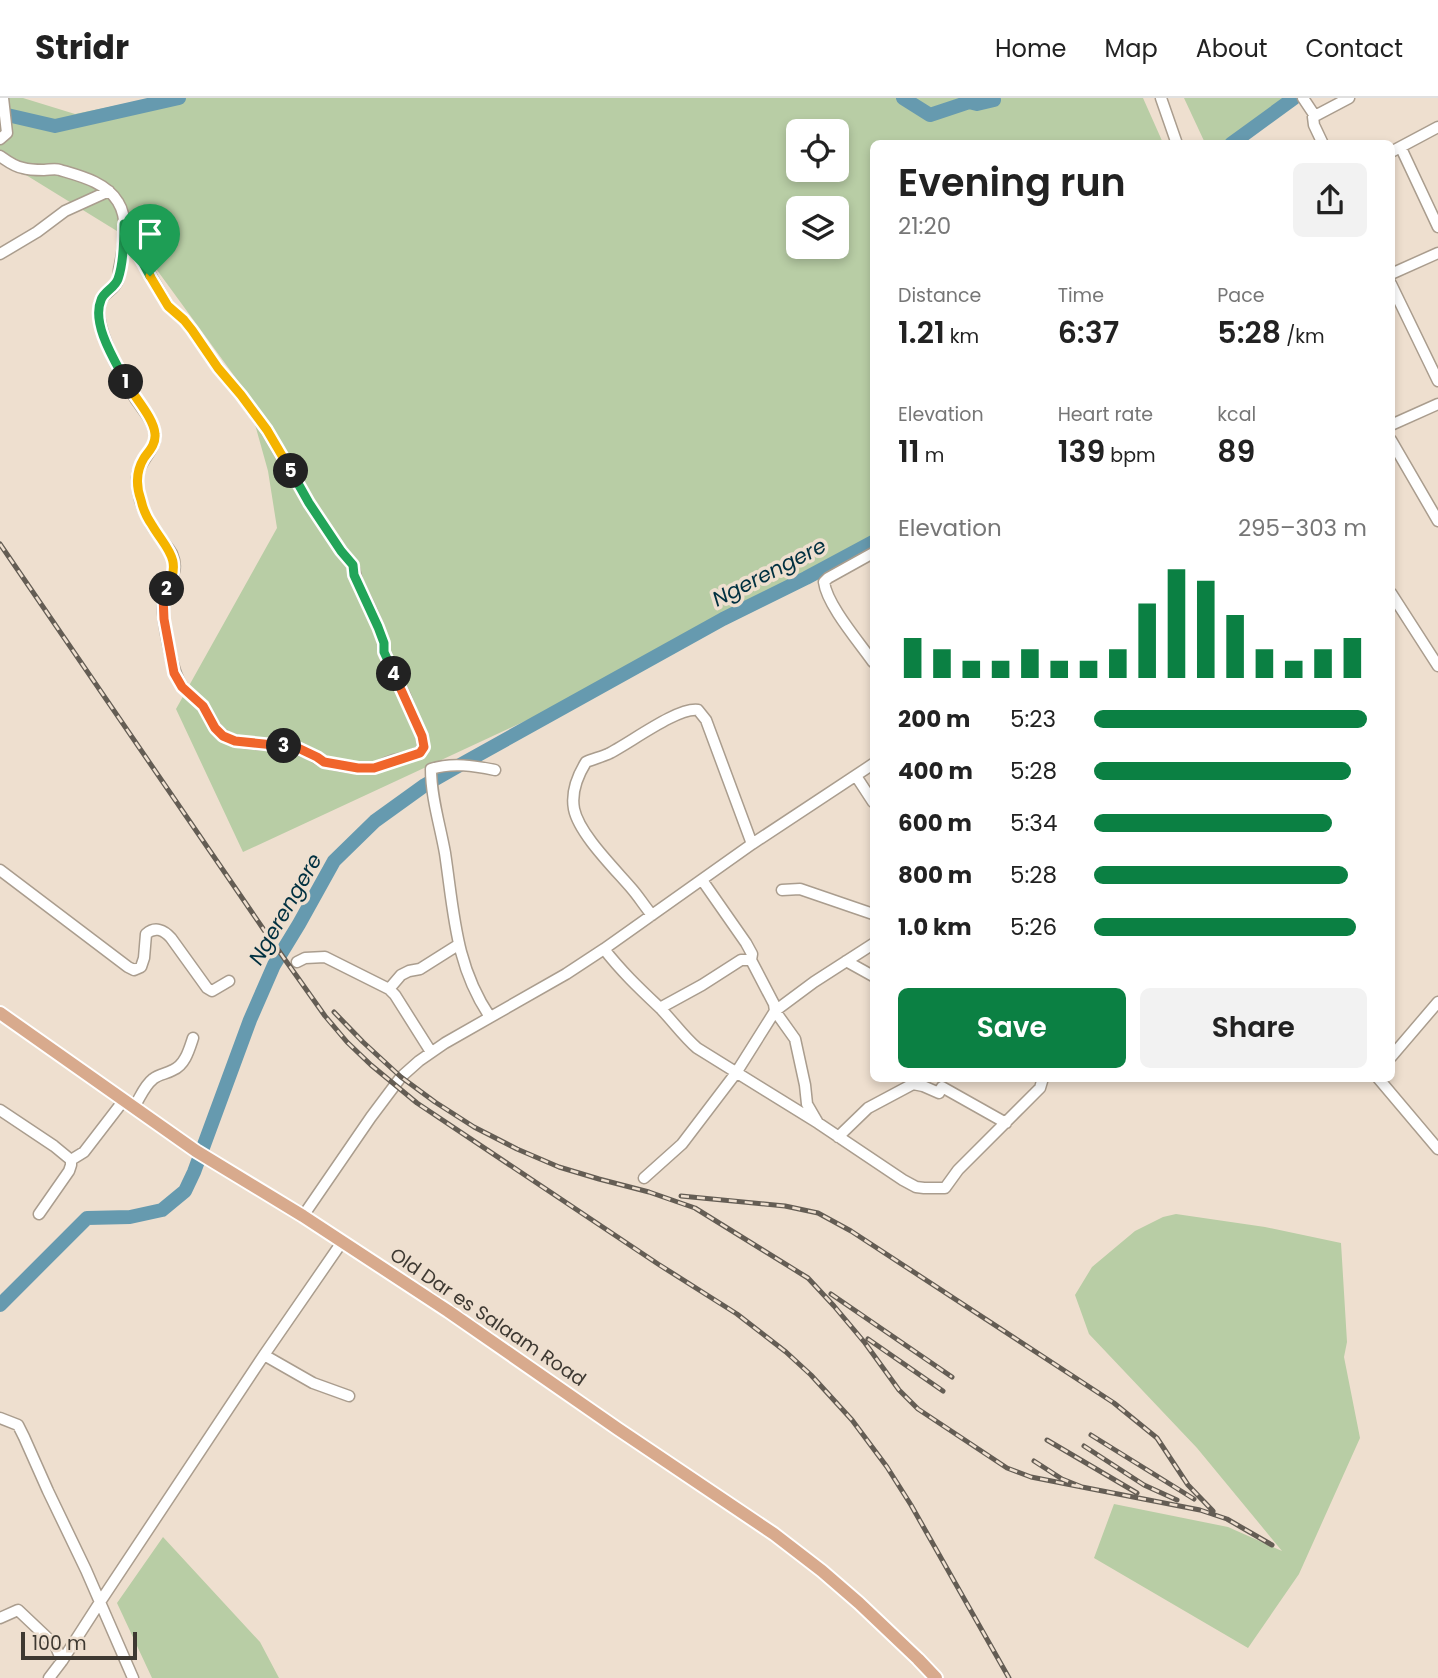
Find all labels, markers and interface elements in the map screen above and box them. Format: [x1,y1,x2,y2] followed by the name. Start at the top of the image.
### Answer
[35,24,129,71] text: Stridr
[995,32,1067,65] text: Home
[1105,32,1158,65] text: Map
[1196,32,1267,65] text: About
[1305,32,1403,65] text: Contact
[786,119,849,259] map controls
[786,119,849,182] button: locate
[898,156,1126,209] text: Evening run
[1293,163,1367,237] button: share
[786,196,849,259] button: layers
[120,204,180,276] pin
[898,210,951,242] text: 21:20
[131,215,169,253] icon: arrive
[898,282,981,309] text: Distance
[1058,282,1104,309] text: Time
[1217,282,1265,309] text: Pace
[898,311,945,354] text: 1.21
[1058,311,1119,354] text: 6:37
[1217,311,1281,354] text: 5:28
[945,323,979,350] text: km
[1281,323,1325,350] text: /km
[108,364,144,400] pin: 1
[122,368,129,395] text: 1
[898,401,984,428] text: Elevation
[1058,401,1153,428] text: Heart rate
[1217,401,1256,428] text: kcal
[898,430,920,473] text: 11
[1058,430,1105,473] text: 139
[1217,430,1255,473] text: 89
[920,442,944,469] text: m
[1105,442,1156,469] text: bpm
[274,454,308,488] pin: 5
[284,457,297,484] text: 5
[898,512,1002,544] text: Elevation
[1238,512,1367,544] text: 295–303 m
[707,531,831,613] water label: Ngerengere
[150,572,184,606] pin: 2
[161,575,172,602] text: 2
[376,656,412,692] pin: 4
[387,660,400,687] text: 4
[898,703,970,735] text: 200 m
[1010,703,1056,735] text: 5:23
[266,728,302,764] pin: 3
[278,732,289,759] text: 3
[898,755,973,787] text: 400 m
[1010,755,1057,787] text: 5:28
[898,807,972,839] text: 600 m
[1010,807,1057,839] text: 5:34
[241,848,329,970] water label: Ngerengere
[898,859,972,891] text: 800 m
[1010,859,1057,891] text: 5:28
[898,911,972,943] text: 1.0 km
[1010,911,1057,943] text: 5:26
[898,988,1126,1068] button: Save
[1140,988,1367,1068] button: Share
[385,1241,591,1393] street label: Old Dar es Salaam Road
[21,1629,136,1661] scale bar
[32,1630,87,1657] text: 100 m

